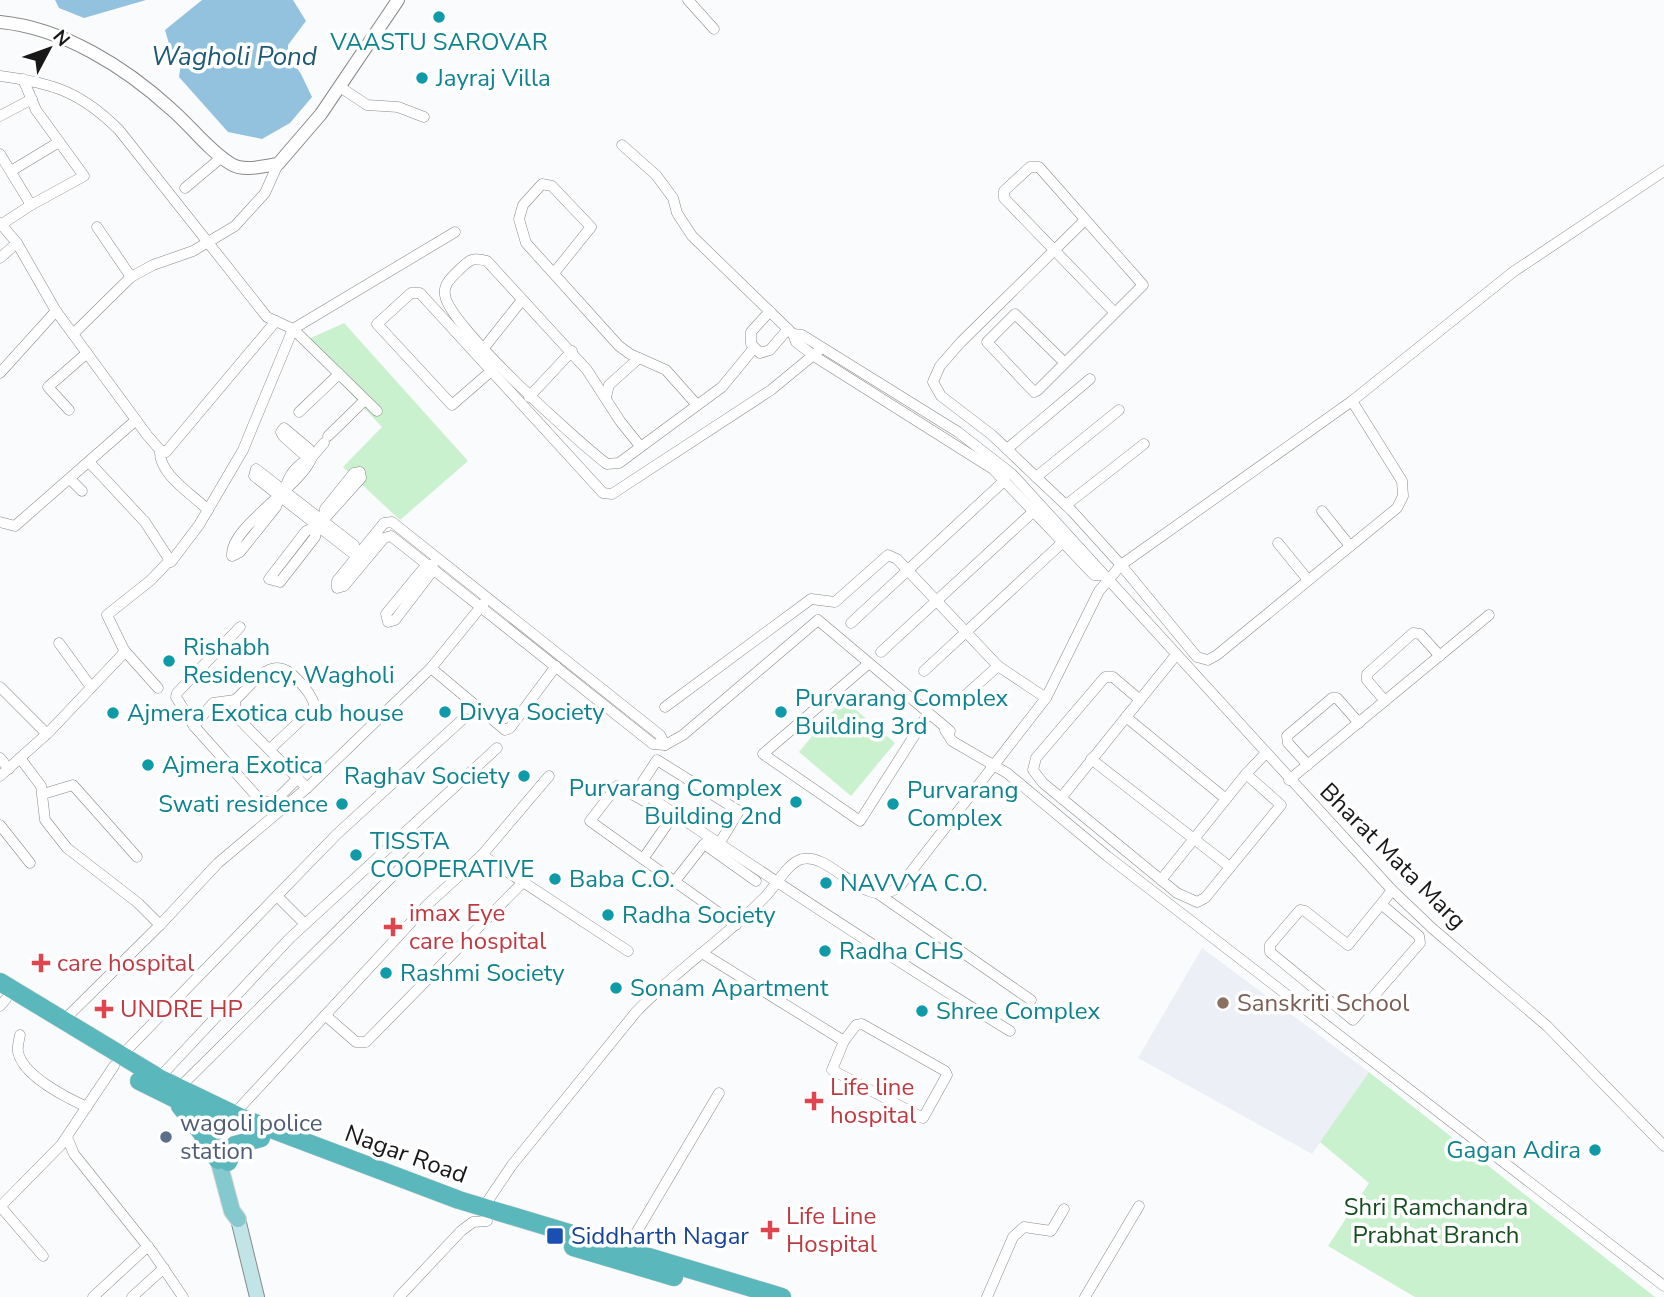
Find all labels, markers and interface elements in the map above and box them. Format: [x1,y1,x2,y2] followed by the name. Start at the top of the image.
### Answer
[431,9,447,25] marker: VAASTU SAROVAR
[14,14,84,84] north arrow
[47,25,76,52] text: N
[329,26,548,58] place label: VAASTU SAROVAR
[151,39,318,74] water label: Wagholi Pond
[435,62,551,94] place label: Jayraj Villa
[414,70,430,86] marker: Jayraj Villa
[183,631,395,691] place label: Rishabh Residency, Wagholi
[161,653,177,669] marker: Rishabh Residency, Wagholi
[795,682,1009,742] place label: Purvarang Complex Building 3rd
[459,696,605,728] place label: Divya Society
[127,697,404,729] place label: Ajmera Exotica cub house
[437,704,453,720] marker: Divya Society
[773,704,789,720] marker: Purvarang Complex Building 3rd
[105,705,121,721] marker: Ajmera Exotica cub house
[162,749,323,781] place label: Ajmera Exotica
[140,757,156,773] marker: Ajmera Exotica
[344,760,511,792] place label: Raghav Society
[516,768,532,784] marker: Raghav Society
[569,772,782,832] place label: Purvarang Complex Building 2nd
[907,774,1019,834] place label: Purvarang Complex
[1313,776,1473,936] street label: Bharat Mata Marg
[158,788,328,820] place label: Swati residence
[788,794,804,810] marker: Purvarang Complex Building 2nd
[334,796,350,812] marker: Swati residence
[885,796,901,812] marker: Purvarang Complex
[370,825,534,885] place label: TISSTA COOPERATIVE
[348,847,364,863] marker: TISSTA COOPERATIVE
[569,863,675,895] place label: Baba C.O.
[840,867,988,899] place label: NAVVYA C.O.
[547,871,563,887] marker: Baba C.O.
[818,875,834,891] marker: NAVVYA C.O.
[409,897,546,957] place label: imax Eye care hospital
[622,899,776,931] place label: Radha Society
[600,907,616,923] marker: Radha Society
[383,917,403,937] marker: imax Eye care hospital
[839,935,963,967] place label: Radha CHS
[817,943,833,959] marker: Radha CHS
[57,947,194,979] place label: care hospital
[31,953,51,973] marker: care hospital
[400,957,565,989] place label: Rashmi Society
[378,965,394,981] marker: Rashmi Society
[630,972,829,1004] place label: Sonam Apartment
[608,980,624,996] marker: Sonam Apartment
[1237,987,1409,1019] place label: Sanskriti School
[120,993,243,1025] place label: UNDRE HP
[936,995,1100,1027] place label: Shree Complex
[1215,995,1231,1011] marker: Sanskriti School
[94,999,114,1019] marker: UNDRE HP
[914,1003,930,1019] marker: Shree Complex
[830,1071,916,1131] place label: Life line hospital
[804,1091,824,1111] marker: Life line hospital
[180,1107,323,1167] place label: wagoli police station
[340,1117,472,1191] street label: Nagar Road
[158,1129,174,1145] marker: wagoli police station
[1446,1134,1581,1166] place label: Gagan Adira
[1587,1142,1603,1158] marker: Gagan Adira
[1344,1191,1528,1251] park label: Shri Ramchandra Prabhat Branch
[786,1200,877,1260] place label: Life Line Hospital
[571,1220,749,1252] place label: Siddharth Nagar
[760,1220,780,1240] marker: Life Line Hospital
[545,1226,565,1246] marker: Siddharth Nagar

